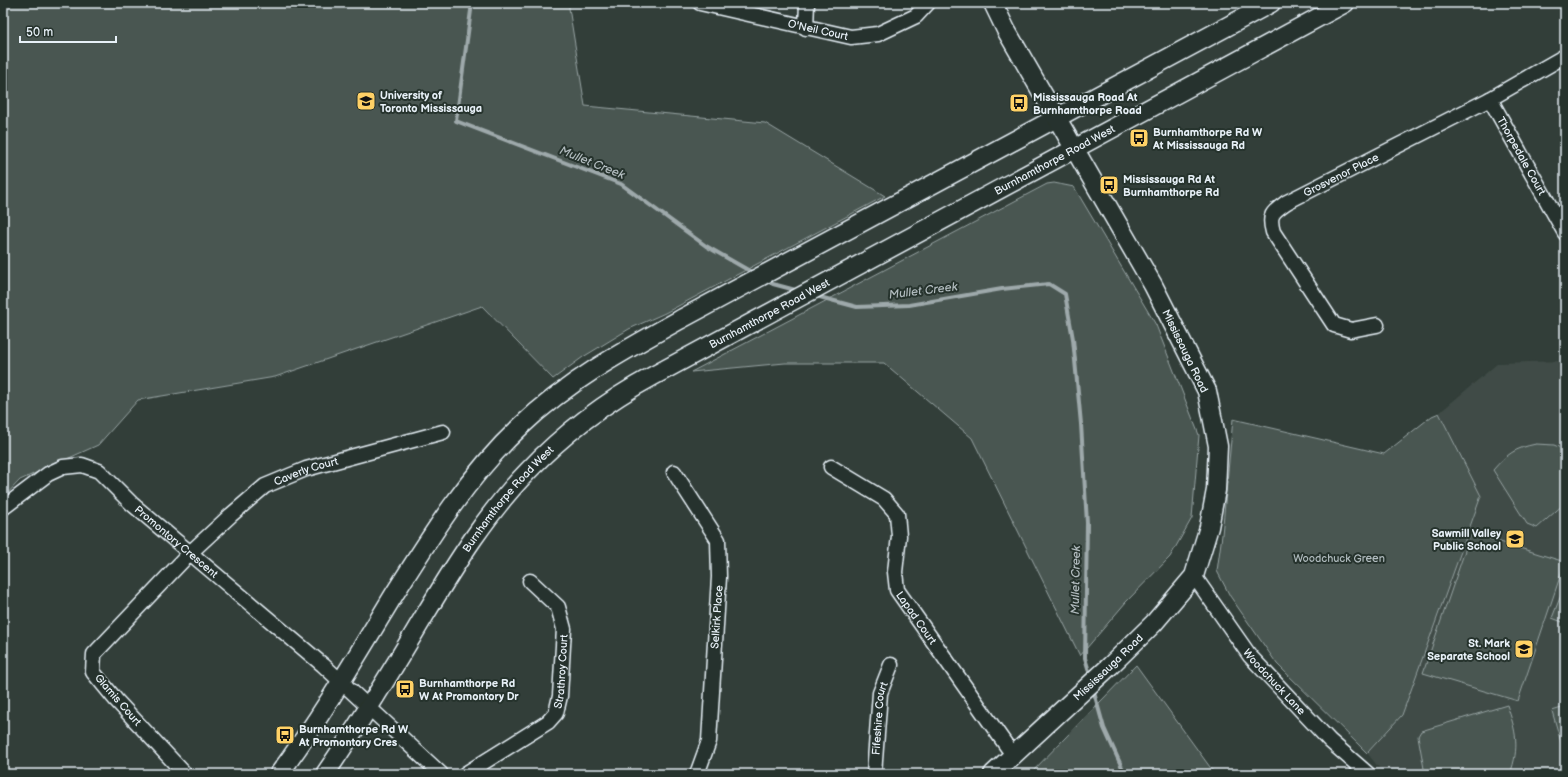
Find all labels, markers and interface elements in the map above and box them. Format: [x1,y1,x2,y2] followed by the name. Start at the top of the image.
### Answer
[787,17,850,43] street label: O'Neil Court
[20,18,116,44] scale bar
[26,25,53,40] text: 50 m
[380,89,482,115] place label: University of Toronto Mississauga
[355,90,377,112] school or university icon: University of Toronto Mississauga
[1033,91,1142,117] place label: Mississauga Road At Burnhamthorpe Road
[1008,92,1030,114] bus stop icon: Mississauga Road At Burnhamthorpe Road
[1495,114,1549,198] street label: Thorpedale Court
[992,122,1117,197] street label: Burnhamthorpe Road West
[1152,126,1263,152] place label: Burnhamthorpe Rd W At Mississauga Rd
[1128,127,1150,149] bus stop icon: Burnhamthorpe Rd W At Mississauga Rd
[557,143,628,183] water label: Mullet Creek
[1301,150,1381,199] street label: Grosvenor Place
[1123,173,1219,199] place label: Mississauga Rd At Burnhamthorpe Rd
[1098,174,1120,196] bus stop icon: Mississauga Rd At Burnhamthorpe Rd
[707,275,832,351] street label: Burnhamthorpe Road West
[888,279,959,303] water label: Mullet Creek
[1159,307,1211,395] street label: Mississauga Road
[460,443,556,554] street label: Burnhamthorpe Road West
[272,454,340,488] street label: Caverly Court
[132,503,221,581] street label: Promontory Crescent
[1432,527,1501,553] place label: Sawmill Valley Public School
[1504,528,1526,550] school or university icon: Sawmill Valley Public School
[1068,544,1084,615] water label: Mullet Creek
[1293,552,1385,565] park label: Woodchuck Green
[708,584,726,649] street label: Selkirk Place
[893,589,940,647] street label: Lapad Court
[1070,631,1146,703] street label: Mississauga Road
[551,633,570,710] street label: Strathroy Court
[1427,637,1510,663] place label: St. Mark Separate School
[1513,638,1535,660] school or university icon: St. Mark Separate School
[1240,646,1309,718] street label: Woodchuck Lane
[92,671,144,729] street label: Glamis Court
[419,677,519,703] place label: Burnhamthorpe Rd W At Promontory Dr
[394,678,416,700] bus stop icon: Burnhamthorpe Rd W At Promontory Dr
[869,679,891,755] street label: Fifeshire Court
[298,723,409,749] place label: Burnhamthorpe Rd W At Promontory Cres
[274,724,296,746] bus stop icon: Burnhamthorpe Rd W At Promontory Cres

